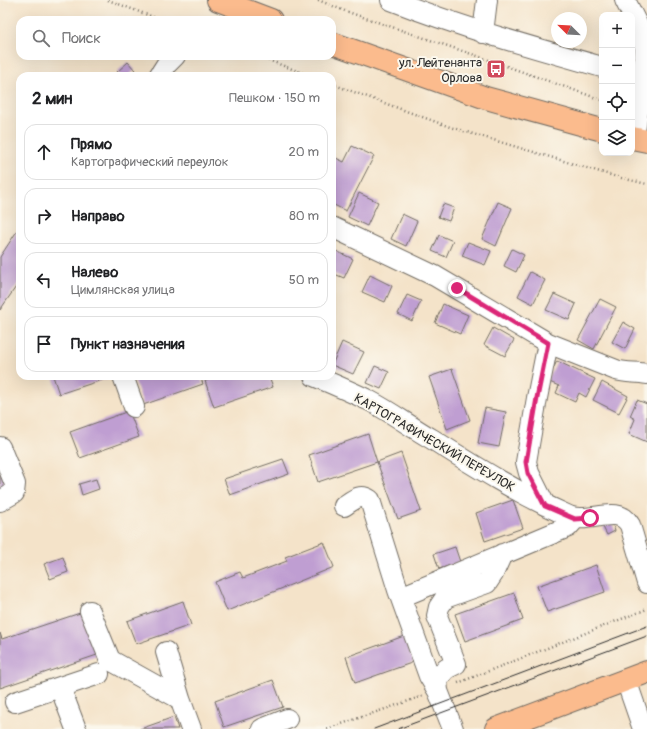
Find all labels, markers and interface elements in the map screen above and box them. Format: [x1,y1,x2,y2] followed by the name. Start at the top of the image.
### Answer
[551,12,587,48] north arrow
[599,12,635,156] map controls
[599,12,635,48] button: +
[16,16,336,60] search box
[30,27,52,49] icon: search
[62,29,101,48] text: Поиск
[599,48,635,84] button: −
[398,55,482,86] place label: ул. Лейтенанта Орлова
[485,58,507,80] bus stop icon: ул. Лейтенанта Орлова
[599,84,635,120] button: locate
[32,88,72,109] text: 2 мин
[229,90,320,106] text: Пешком · 150 m
[599,120,635,156] button: layers
[71,135,112,154] text: Прямо
[33,141,55,163] icon: ahead
[288,144,319,160] text: 20 m
[71,154,229,170] text: Картографический переулок
[33,205,55,227] icon: right
[71,207,125,226] text: Направо
[289,208,319,224] text: 80 m
[71,263,118,282] text: Налево
[33,269,55,291] icon: left
[289,272,319,288] text: 50 m
[448,279,466,297] route end
[71,282,175,298] text: Цимлянская улица
[33,333,55,355] icon: arrive
[71,335,185,354] text: Пункт назначения
[351,390,518,496] street label: КАРТОГРАФИЧЕСКИЙ ПЕРЕУЛОК
[581,509,599,527] route start

